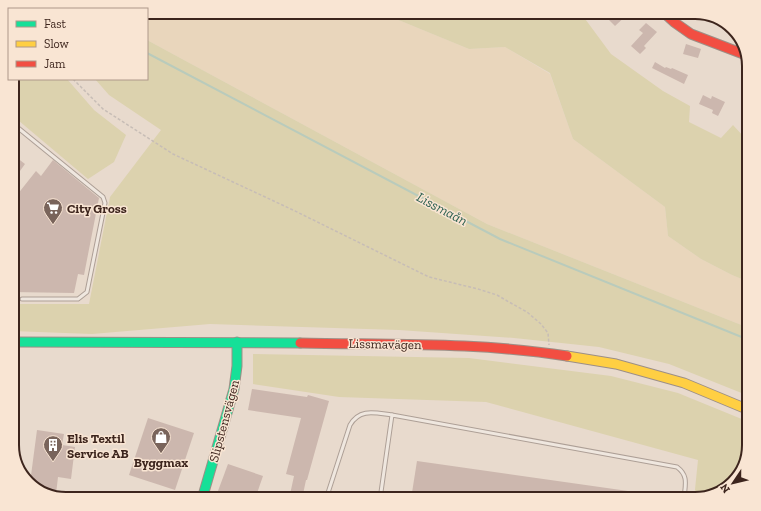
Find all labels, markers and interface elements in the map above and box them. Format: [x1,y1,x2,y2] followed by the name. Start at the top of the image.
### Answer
[8,8,148,80] legend
[44,17,67,31] text: Fast
[44,37,70,51] text: Slow
[44,57,66,71] text: Jam
[414,189,470,229] water label: Lissmaån
[42,197,64,225] supermarket icon: City Gross
[67,201,127,216] place label: City Gross
[348,336,422,352] street label: Lissmavägen
[206,378,242,464] street label: Slipstensvägen
[150,426,172,454] shop icon: Byggmax
[67,431,128,461] place label: Elis Textil Service AB
[42,434,64,462] building icon: Elis Textil Service AB
[134,455,188,470] place label: Byggmax
[713,463,753,503] north arrow
[717,481,733,496] text: N

